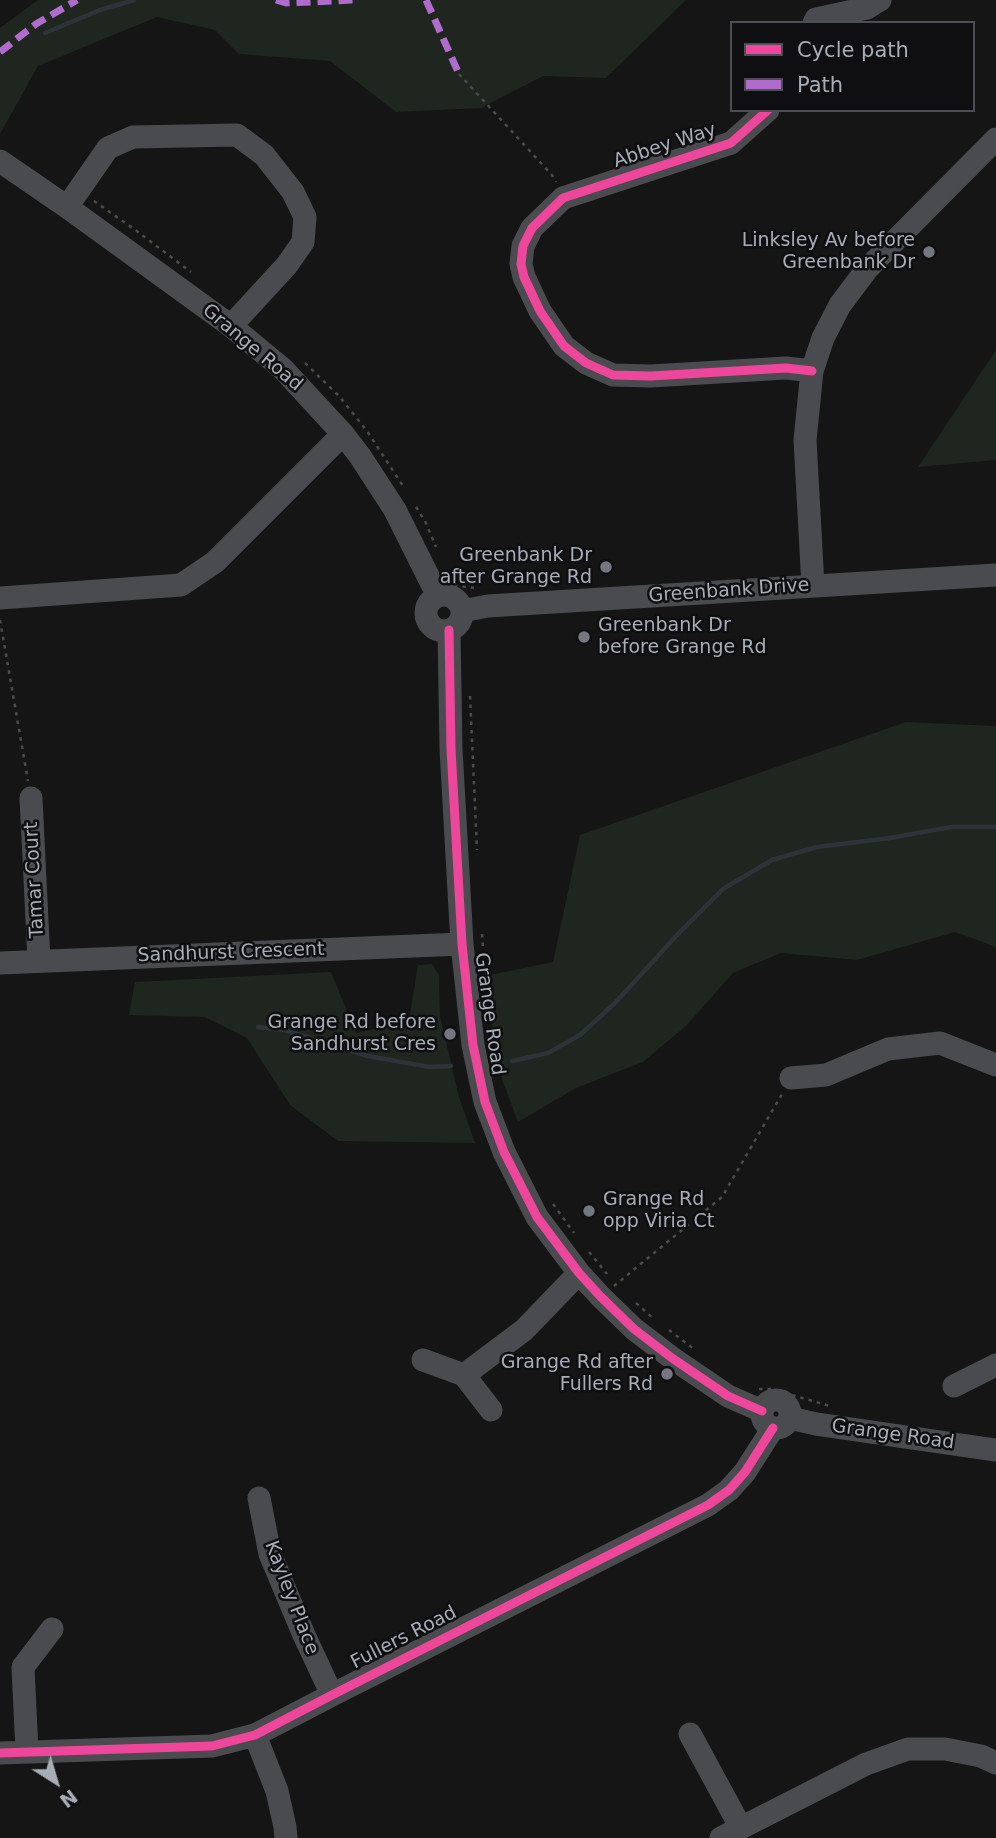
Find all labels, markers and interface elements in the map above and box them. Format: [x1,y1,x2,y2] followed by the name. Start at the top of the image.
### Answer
[730,21,975,112] legend
[797,38,909,62] text: Cycle path
[797,73,843,97] text: Path
[611,119,719,173] street label: Abbey Way
[742,230,915,274] place label: Linksley Av before Greenbank Dr
[921,244,937,260] marker: Linksley Av before Greenbank Dr
[197,300,307,396] street label: Grange Road
[440,545,592,589] place label: Greenbank Dr after Grange Rd
[598,559,614,575] marker: Greenbank Dr after Grange Rd
[648,574,810,608] street label: Greenbank Drive
[598,615,766,659] place label: Greenbank Dr before Grange Rd
[576,629,592,645] marker: Greenbank Dr before Grange Rd
[21,821,49,939] street label: Tamar Court
[137,938,325,968] street label: Sandhurst Crescent
[469,951,509,1077] street label: Grange Road
[268,1012,436,1056] place label: Grange Rd before Sandhurst Cres
[442,1026,458,1042] marker: Grange Rd before Sandhurst Cres
[603,1189,714,1233] place label: Grange Rd opp Viria Ct
[581,1203,597,1219] marker: Grange Rd opp Viria Ct
[501,1352,653,1396] place label: Grange Rd after Fullers Rd
[659,1366,675,1382] marker: Grange Rd after Fullers Rd
[830,1415,956,1455] street label: Grange Road
[259,1538,323,1658] street label: Kayley Place
[347,1602,461,1674] street label: Fullers Road
[21,1747,91,1817] north arrow
[56,1785,82,1812] text: N

